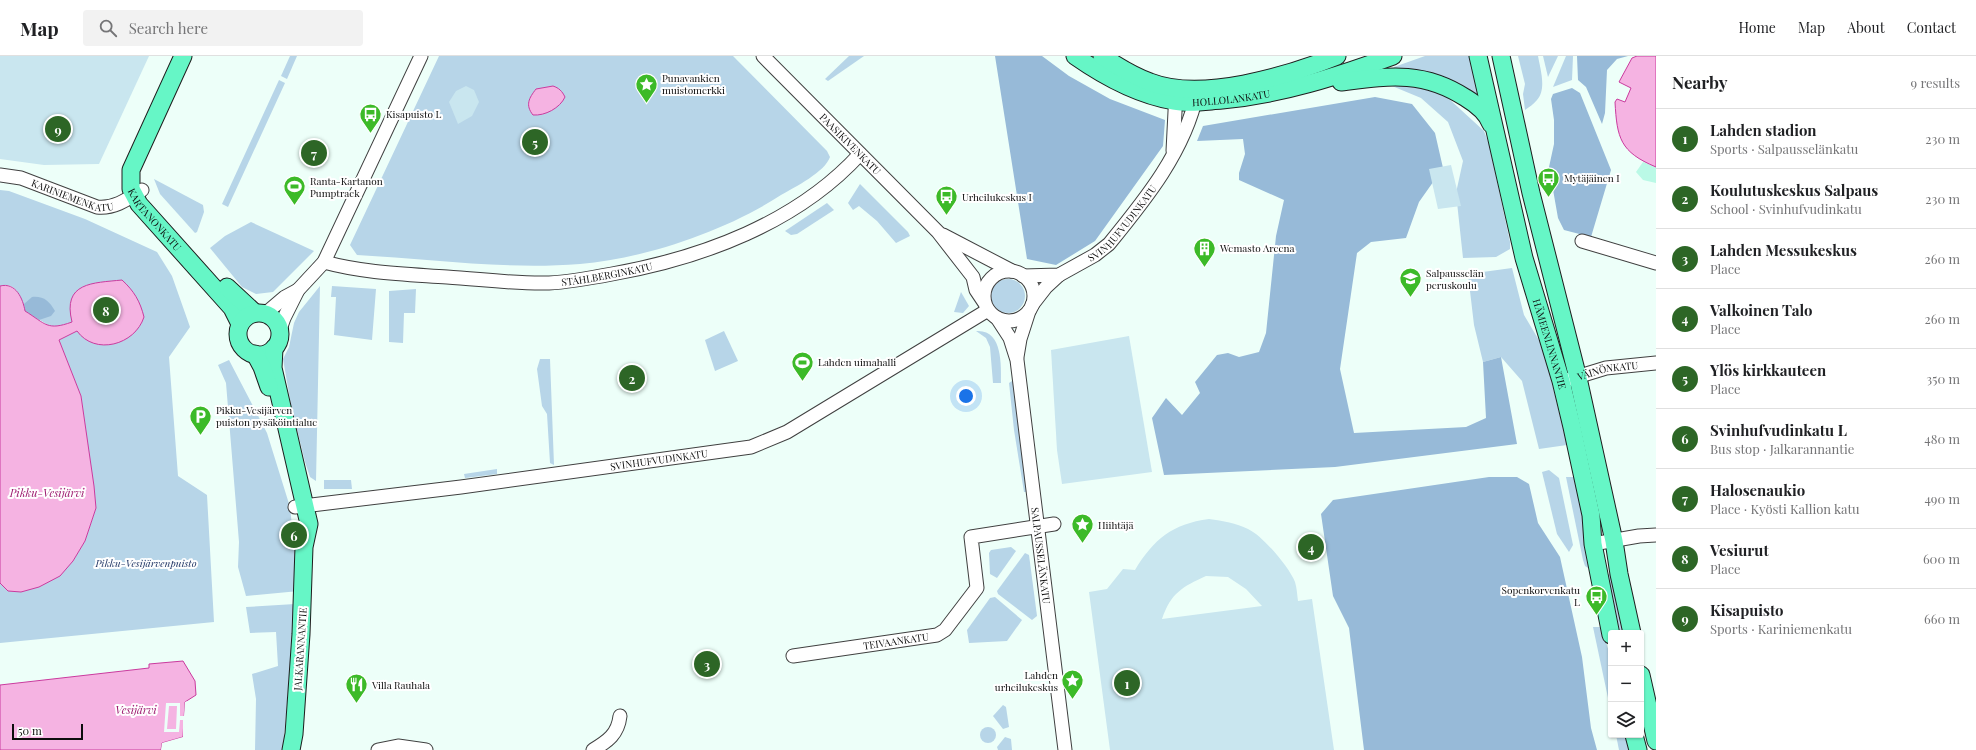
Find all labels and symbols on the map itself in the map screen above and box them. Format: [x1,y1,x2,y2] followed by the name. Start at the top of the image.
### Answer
[633,71,659,104] place icon: Punavankien muistomerkki
[662,71,725,97] place label: Punavankien muistomerkki
[1192,86,1271,109] street label: HOLLOLANKATU
[358,101,384,134] bus stop icon: Kisapuisto L
[386,107,441,121] place label: Kisapuisto L
[817,110,884,178] street label: PAASIKIVENKATU
[45,114,71,144] pin: 9
[522,127,548,157] pin: 5
[301,138,327,168] pin: 7
[1536,165,1562,198] bus stop icon: Mytäjäinen I
[1564,171,1620,185] place label: Mytäjäinen I
[282,174,308,207] sports icon: Ranta-Kartanon Pumptrack
[310,174,383,200] place label: Ranta-Kartanon Pumptrack
[29,176,115,214] street label: KARINIEMENKATU
[1085,182,1160,265] street label: SVINHUFVUDINKATU
[933,184,959,217] bus stop icon: Urheilukeskus I
[125,186,185,254] street label: KARTANONKATU
[962,190,1032,204] place label: Urheilukeskus I
[1192,235,1218,268] building icon: Wemasto Areena
[1219,241,1295,255] place label: Wemasto Areena
[561,259,654,289] street label: STÅHLBERGINKATU
[1397,266,1423,299] school or university icon: Salpausselän peruskoulu
[1426,266,1484,292] place label: Salpausselän peruskoulu
[93,295,119,325] pin: 8
[1530,297,1570,391] street label: HÄMEENLINNANTIE
[789,349,815,382] sports icon: Lahden uimahalli
[818,355,896,369] place label: Lahden uimahalli
[1575,358,1639,384] street label: VÄINÖNKATU
[619,363,645,393] pin: 2
[956,386,976,406] your location
[187,403,213,436] parking icon: Pikku-Vesijärven puiston pysäköintialue
[216,403,317,429] place label: Pikku-Vesijärven puiston pysäköintialue
[609,446,709,473] street label: SVINHUFVUDINKATU
[9,485,85,500] water label: Pikku-Vesijärvi
[1028,506,1054,605] street label: SALPAUSSELÄNKATU
[1069,512,1095,545] place icon: Hiihtäjä
[1098,518,1134,532] place label: Hiihtäjä
[281,520,307,550] pin: 6
[1298,532,1324,562] pin: 4
[94,556,197,570] park label: Pikku-Vesijärvenpuisto
[1502,583,1580,609] place label: Sopenkorvenkatu L
[1583,583,1609,616] bus stop icon: Sopenkorvenkatu L
[290,607,310,692] street label: JALKARANNANTIE
[862,629,930,653] street label: TEIVAANKATU
[694,649,720,679] pin: 3
[995,668,1058,694] place label: Lahden urheilukeskus
[1060,668,1086,701] place icon: Lahden urheilukeskus
[1114,668,1140,698] pin: 1
[343,672,369,705] restaurant icon: Villa Rauhala
[371,678,430,692] place label: Villa Rauhala
[115,702,157,717] water label: Vesijärvi
[12,722,83,741] scale bar

